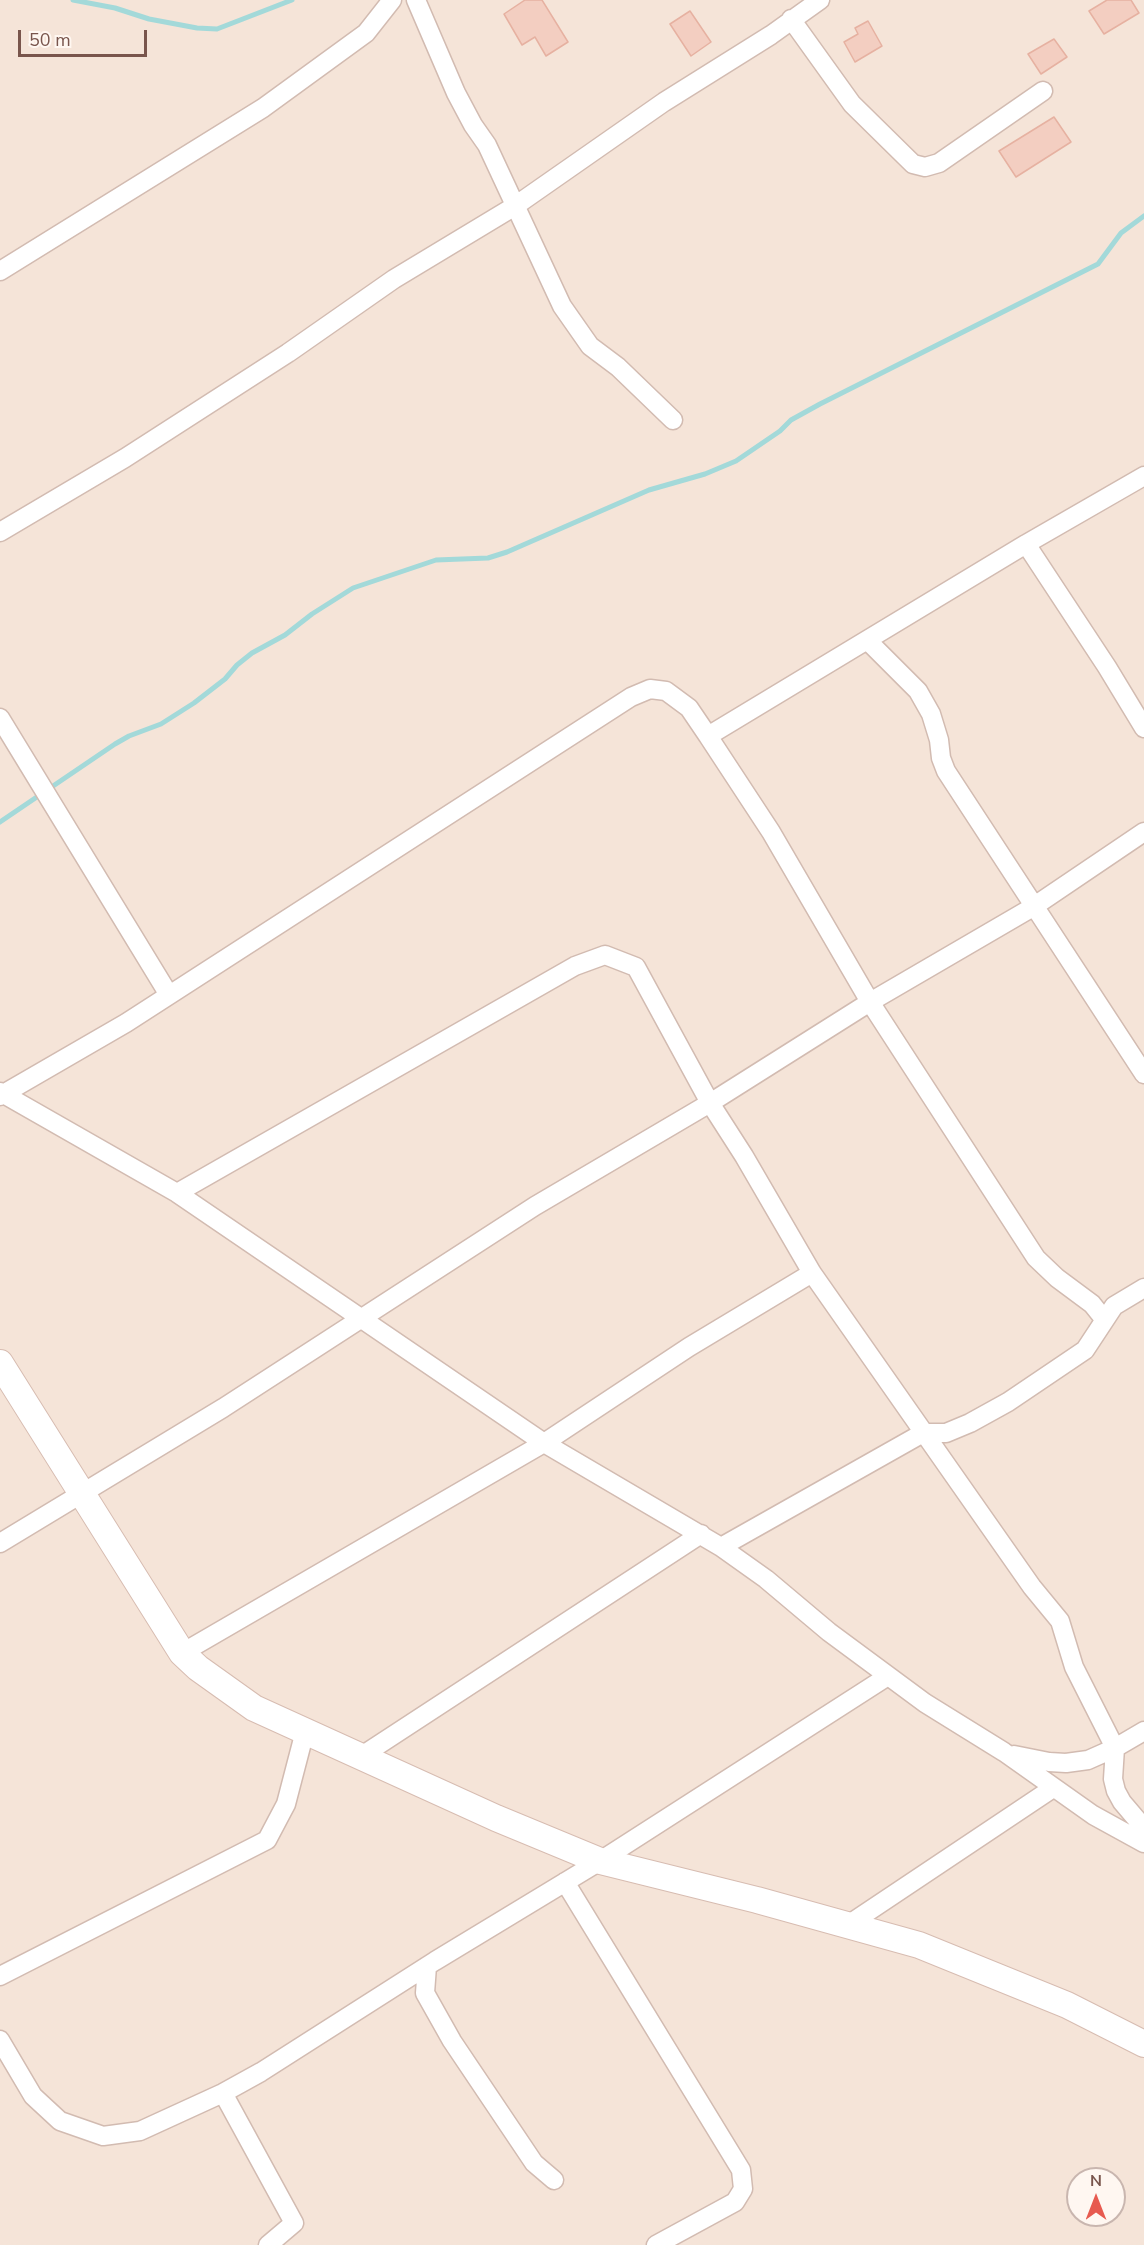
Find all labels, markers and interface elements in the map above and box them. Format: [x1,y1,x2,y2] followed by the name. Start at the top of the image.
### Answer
[21,18,150,56] scale bar
[29,28,71,52] text: 50 m
[1066,2167,1126,2227] north arrow
[1090,2170,1102,2192] text: N

